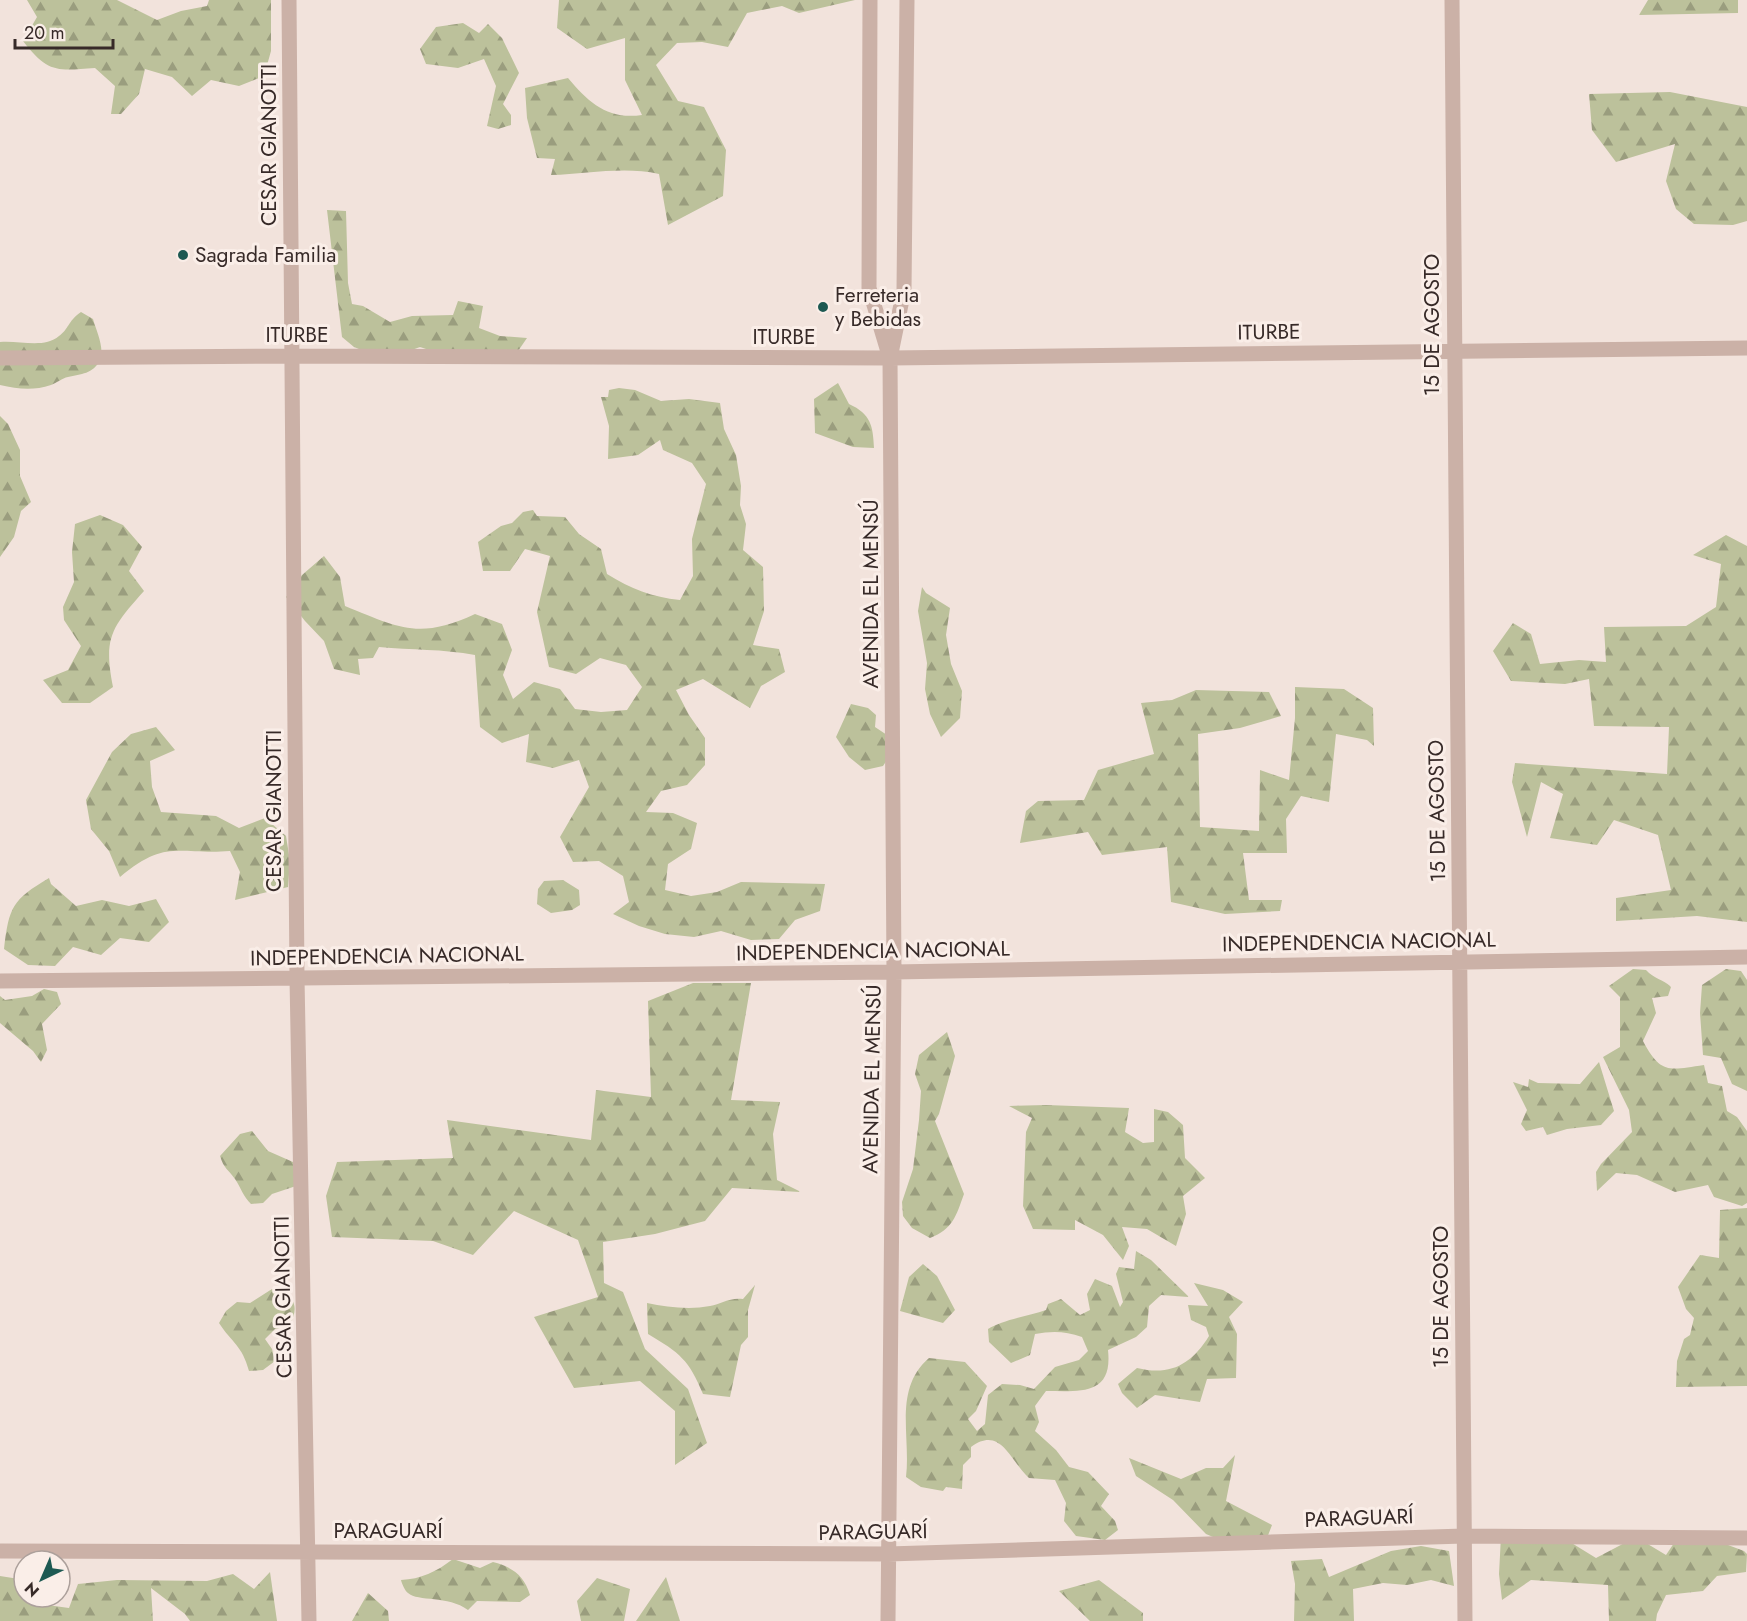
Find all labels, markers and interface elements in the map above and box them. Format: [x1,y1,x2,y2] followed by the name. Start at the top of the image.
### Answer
[15,12,112,50] scale bar
[24,20,64,46] text: 20 m
[254,64,284,226] street label: CESAR GIANOTTI
[195,240,336,270] place label: Sagrada Familia
[176,248,190,262] marker: Sagrada Familia
[1417,254,1447,396] street label: 15 DE AGOSTO
[835,280,921,334] place label: Ferreteria y Bebidas
[816,300,830,314] marker: Ferreteria y Bebidas
[1237,316,1301,348] street label: ITURBE
[265,320,329,350] street label: ITURBE
[752,322,816,352] street label: ITURBE
[856,499,886,689] street label: AVENIDA EL MENSÚ
[259,730,289,892] street label: CESAR GIANOTTI
[1421,739,1453,883] street label: 15 DE AGOSTO
[1222,925,1497,959] street label: INDEPENDENCIA NACIONAL
[736,934,1011,968] street label: INDEPENDENCIA NACIONAL
[250,939,525,973] street label: INDEPENDENCIA NACIONAL
[855,984,889,1174] street label: AVENIDA EL MENSÚ
[267,1216,299,1378] street label: CESAR GIANOTTI
[1426,1226,1456,1368] street label: 15 DE AGOSTO
[1304,1501,1415,1535] street label: PARAGUARÍ
[333,1516,443,1546] street label: PARAGUARÍ
[818,1516,929,1548] street label: PARAGUARÍ
[12,1549,72,1609] north arrow
[19,1577,44,1602] text: N

